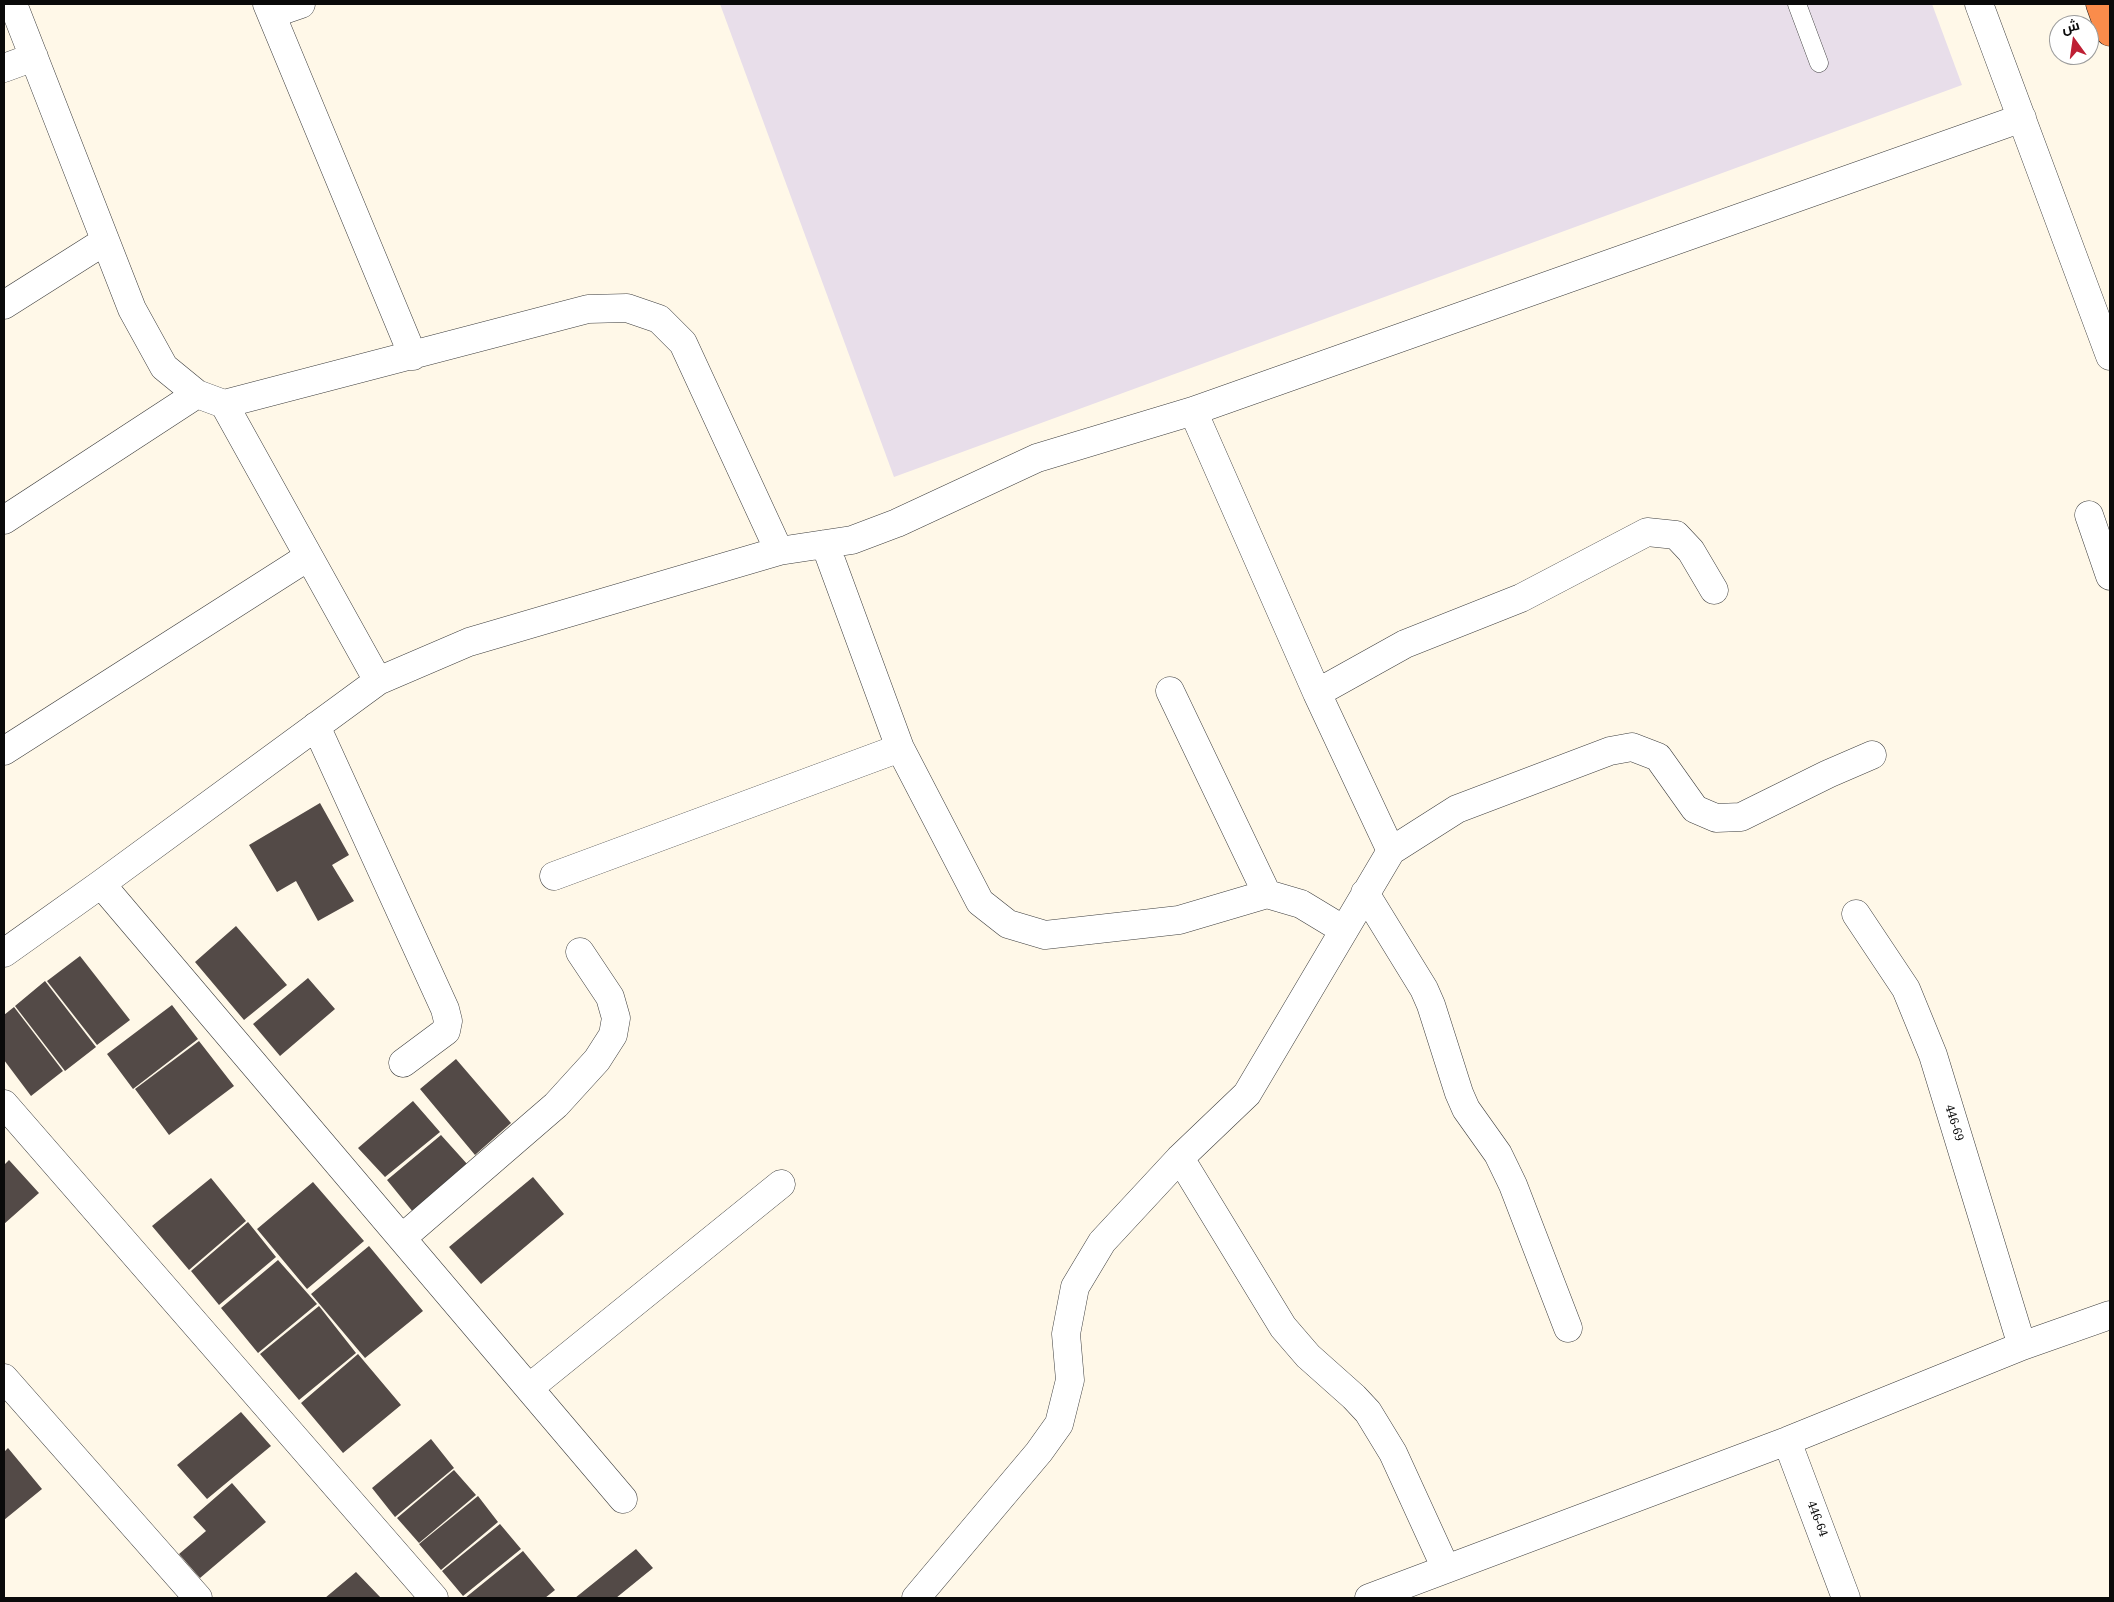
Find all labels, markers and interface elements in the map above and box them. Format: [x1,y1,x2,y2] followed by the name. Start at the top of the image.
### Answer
[2049,15,2099,65] north arrow
[2059,15,2082,37] text: ش
[1942,1103,1966,1143] street label: 446-69
[1804,1499,1830,1539] street label: 446-64

